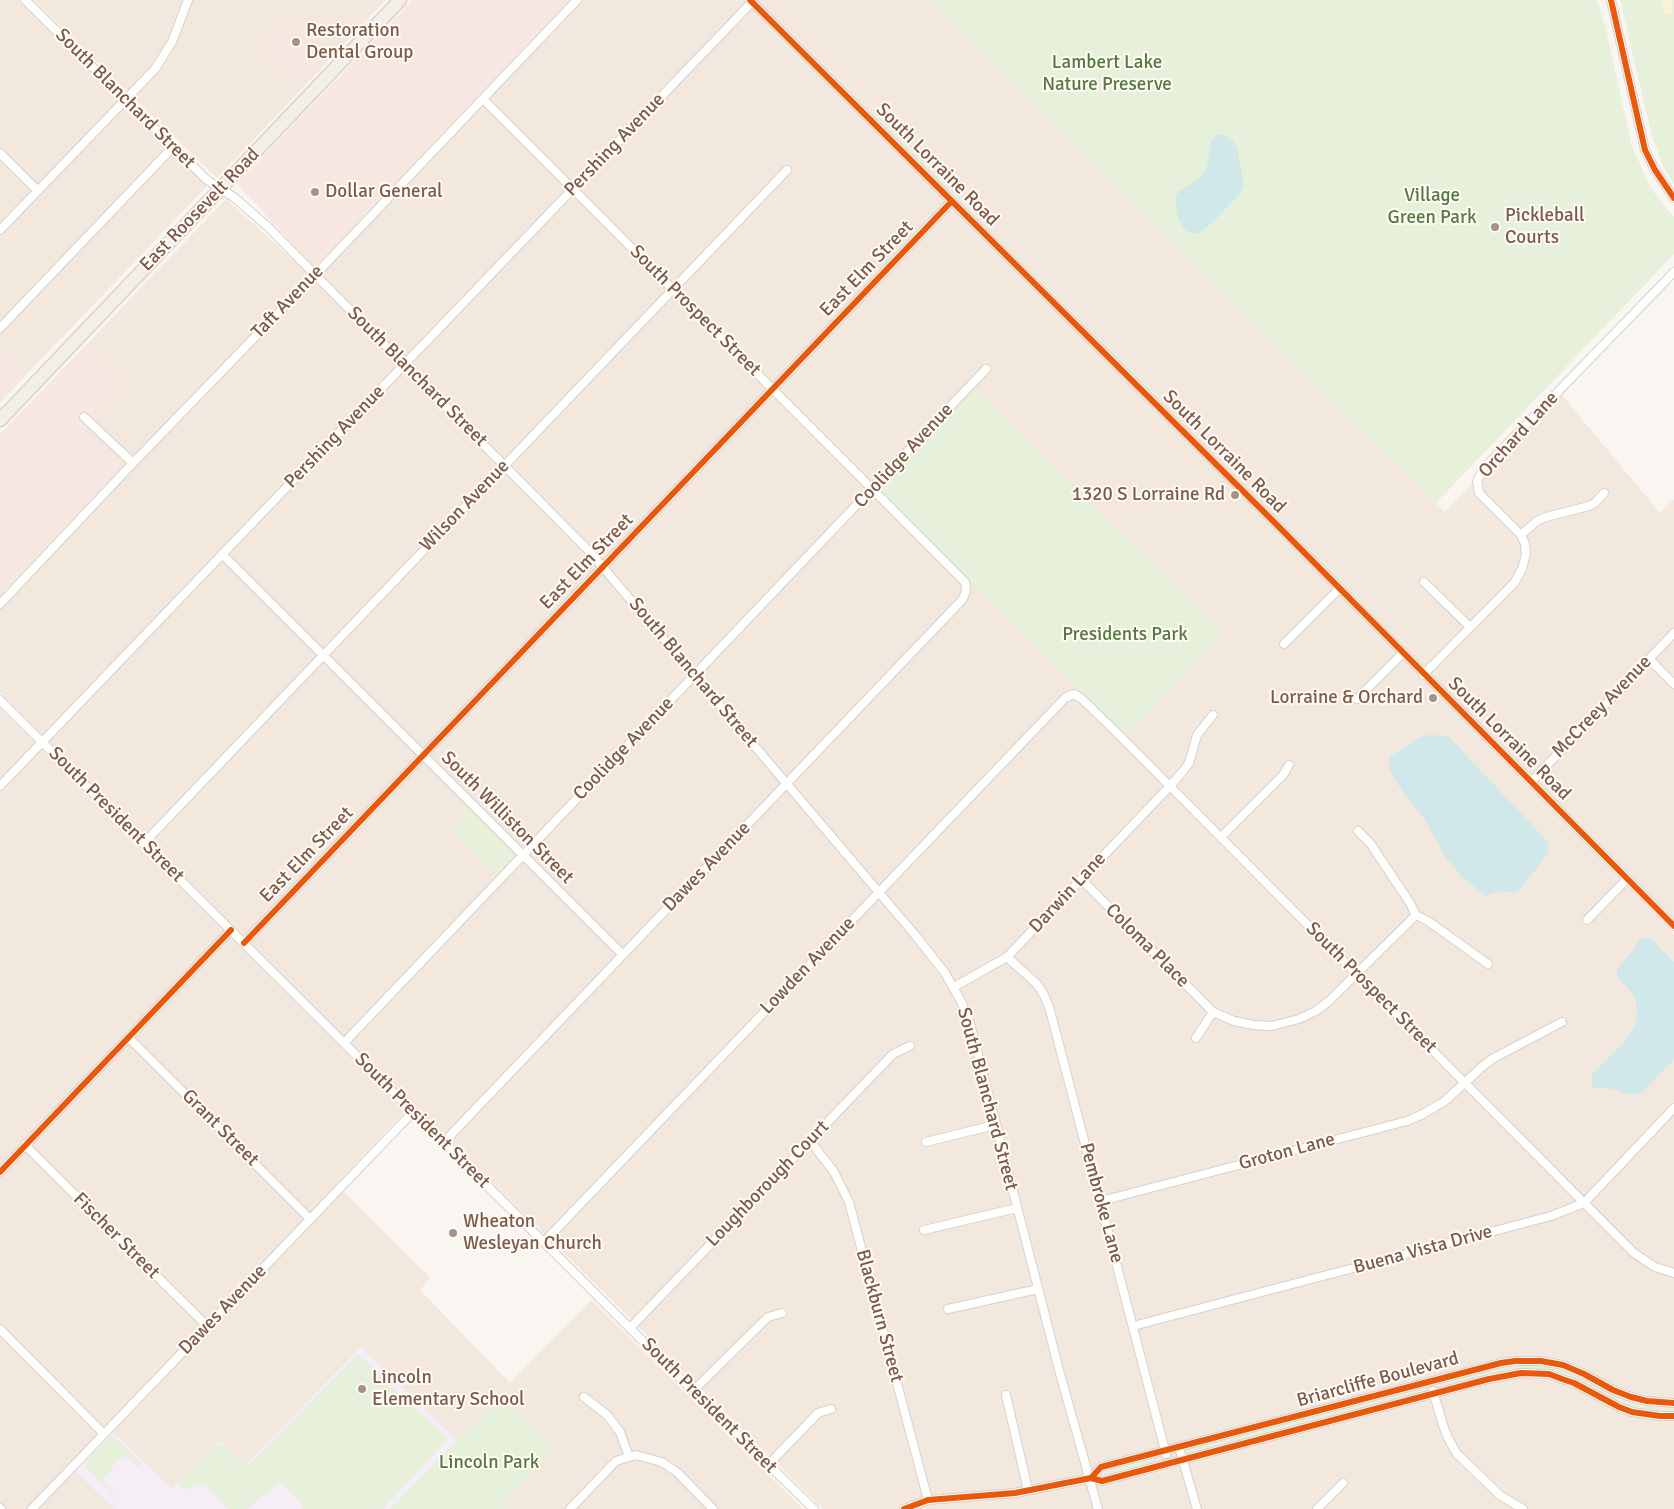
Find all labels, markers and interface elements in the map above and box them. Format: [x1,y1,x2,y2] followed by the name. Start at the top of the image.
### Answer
[306,20,413,64] place label: Restoration Dental Group
[50,24,200,174] street label: South Blanchard Street
[290,36,302,48] marker: Restoration Dental Group
[1042,52,1172,96] park label: Lambert Lake Nature Preserve
[560,89,670,201] street label: Pershing Avenue
[871,99,1003,231] street label: South Lorraine Road
[135,144,265,276] street label: East Roosevelt Road
[325,181,443,203] place label: Dollar General
[1388,185,1476,229] park label: Village Green Park
[309,186,321,198] marker: Dollar General
[1505,205,1585,249] place label: Pickleball Courts
[816,216,918,322] street label: East Elm Street
[1489,221,1501,233] marker: Pickleball Courts
[625,241,765,381] street label: South Prospect Street
[247,260,329,344] street label: Taft Avenue
[342,302,492,452] street label: South Blanchard Street
[280,381,390,493] street label: Pershing Avenue
[1158,386,1290,518] street label: South Lorraine Road
[1474,387,1564,483] street label: Orchard Lane
[850,399,958,513] street label: Coolidge Avenue
[415,455,515,557] street label: Wilson Avenue
[1072,484,1225,506] place label: 1320 S Lorraine Rd
[1229,489,1241,501] marker: 1320 S Lorraine Rd
[536,509,638,615] street label: East Elm Street
[624,593,762,753] street label: South Blanchard Street
[1062,624,1188,646] park label: Presidents Park
[1547,651,1657,763] street label: McCreey Avenue
[1443,673,1575,805] street label: South Lorraine Road
[1270,687,1423,709] place label: Lorraine & Orchard
[1427,692,1439,704] marker: Lorraine & Orchard
[569,693,679,805] street label: Coolidge Avenue
[43,742,189,888] street label: South President Street
[436,747,578,889] street label: South Williston Street
[256,802,358,908] street label: East Elm Street
[658,817,756,917] street label: Dawes Avenue
[1025,848,1111,938] street label: Darwin Lane
[1100,899,1194,993] street label: Coloma Place
[756,913,860,1019] street label: Lowden Avenue
[1301,918,1441,1058] street label: South Prospect Street
[952,1005,1022,1193] street label: South Blanchard Street
[349,1048,495,1194] street label: South President Street
[177,1085,263,1171] street label: Grant Street
[702,1116,834,1252] street label: Loughborough Court
[1236,1128,1338,1176] street label: Groton Lane
[1074,1140,1128,1266] street label: Pembroke Lane
[68,1188,164,1284] street label: Fischer Street
[463,1211,602,1255] place label: Wheaton Wesleyan Church
[1351,1221,1495,1279] street label: Buena Vista Drive
[447,1227,459,1239] marker: Wheaton Wesleyan Church
[850,1247,908,1385] street label: Blackburn Street
[174,1260,272,1360] street label: Dawes Avenue
[636,1333,782,1479] street label: South President Street
[1295,1347,1461,1413] street label: Briarcliffe Boulevard
[372,1367,525,1411] place label: Lincoln Elementary School
[356,1383,368,1395] marker: Lincoln Elementary School
[439,1452,539,1474] park label: Lincoln Park

